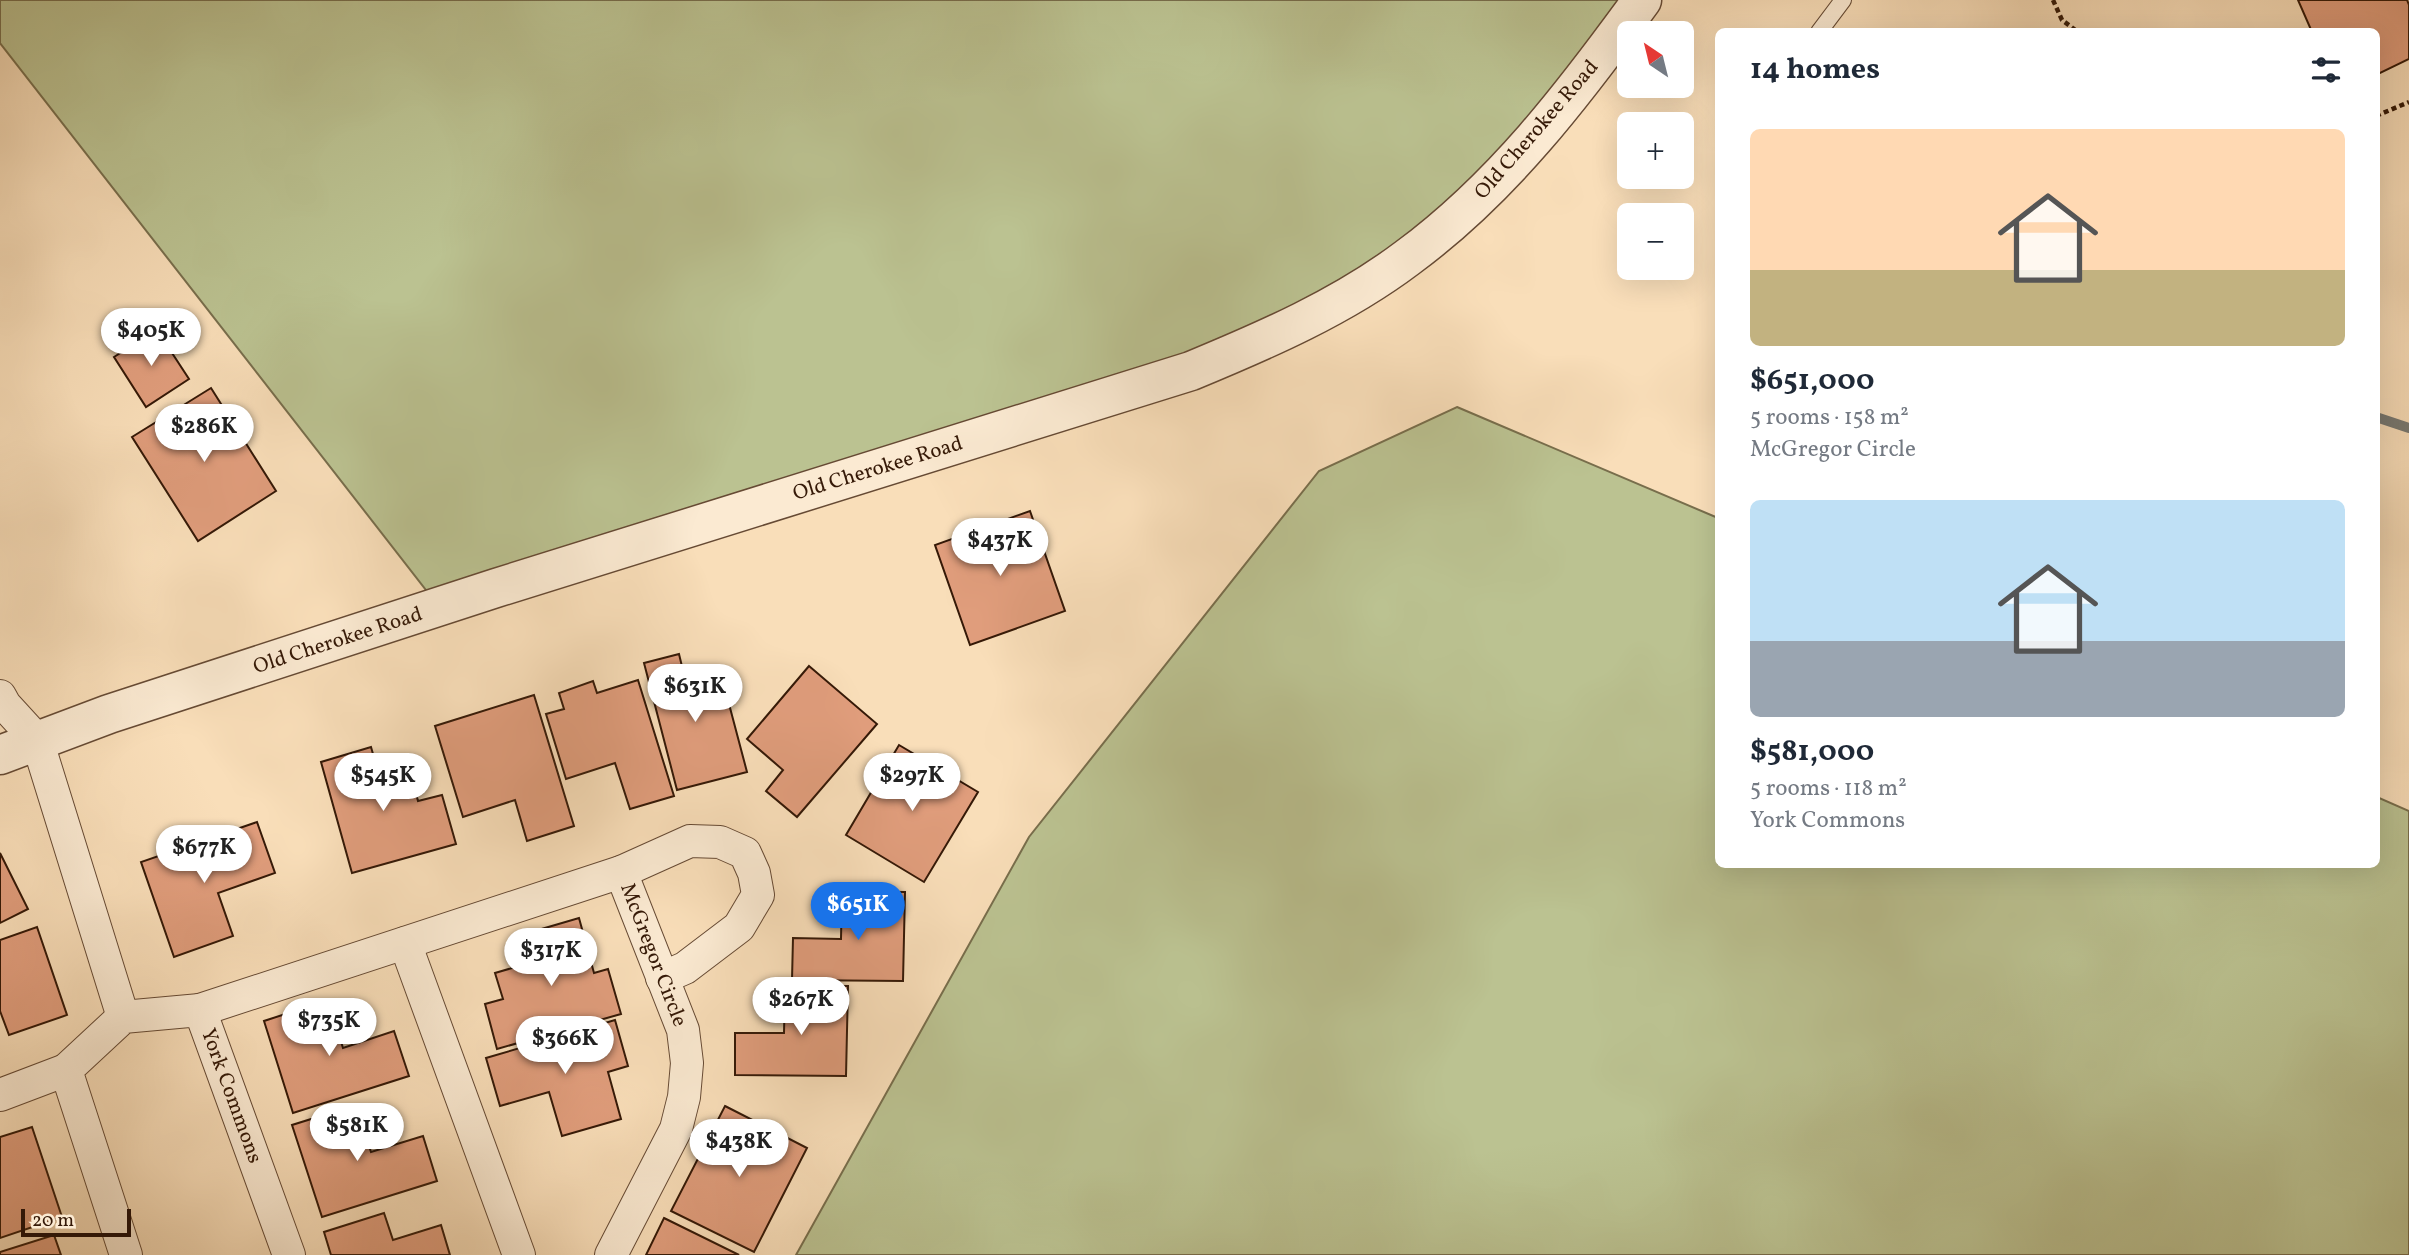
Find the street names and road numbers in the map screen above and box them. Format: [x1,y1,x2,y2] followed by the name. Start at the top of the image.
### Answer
[1468,54,1606,206] street label: Old Cherokee Road
[789,429,967,509] street label: Old Cherokee Road
[250,600,426,682] street label: Old Cherokee Road
[612,879,694,1031] street label: McGregor Circle
[193,1024,269,1168] street label: York Commons

